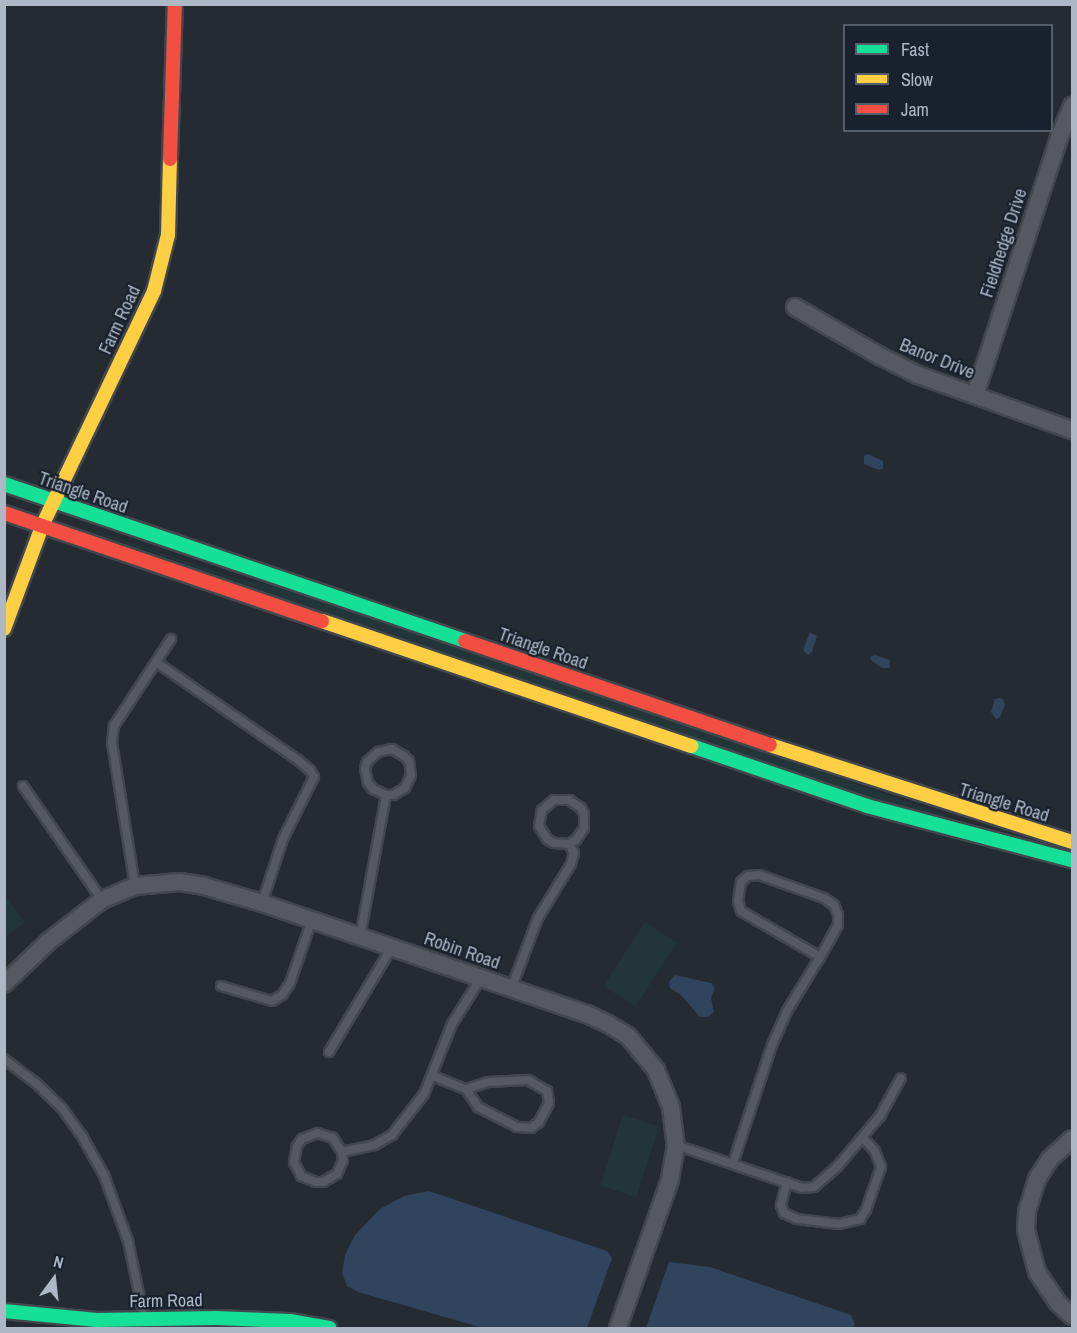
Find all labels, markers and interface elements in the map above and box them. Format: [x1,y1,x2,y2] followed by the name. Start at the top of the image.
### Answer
[843,24,1053,132] legend
[901,37,929,62] text: Fast
[901,67,933,92] text: Slow
[901,97,929,122] text: Jam
[976,186,1032,300] street label: Fieldhedge Drive
[95,282,145,358] street label: Farm Road
[896,334,978,384] street label: Banor Drive
[36,468,130,518] street label: Triangle Road
[496,624,590,674] street label: Triangle Road
[956,779,1052,827] street label: Triangle Road
[421,928,503,974] street label: Robin Road
[24,1249,84,1309] north arrow
[51,1250,66,1273] text: N
[129,1290,203,1312] street label: Farm Road

